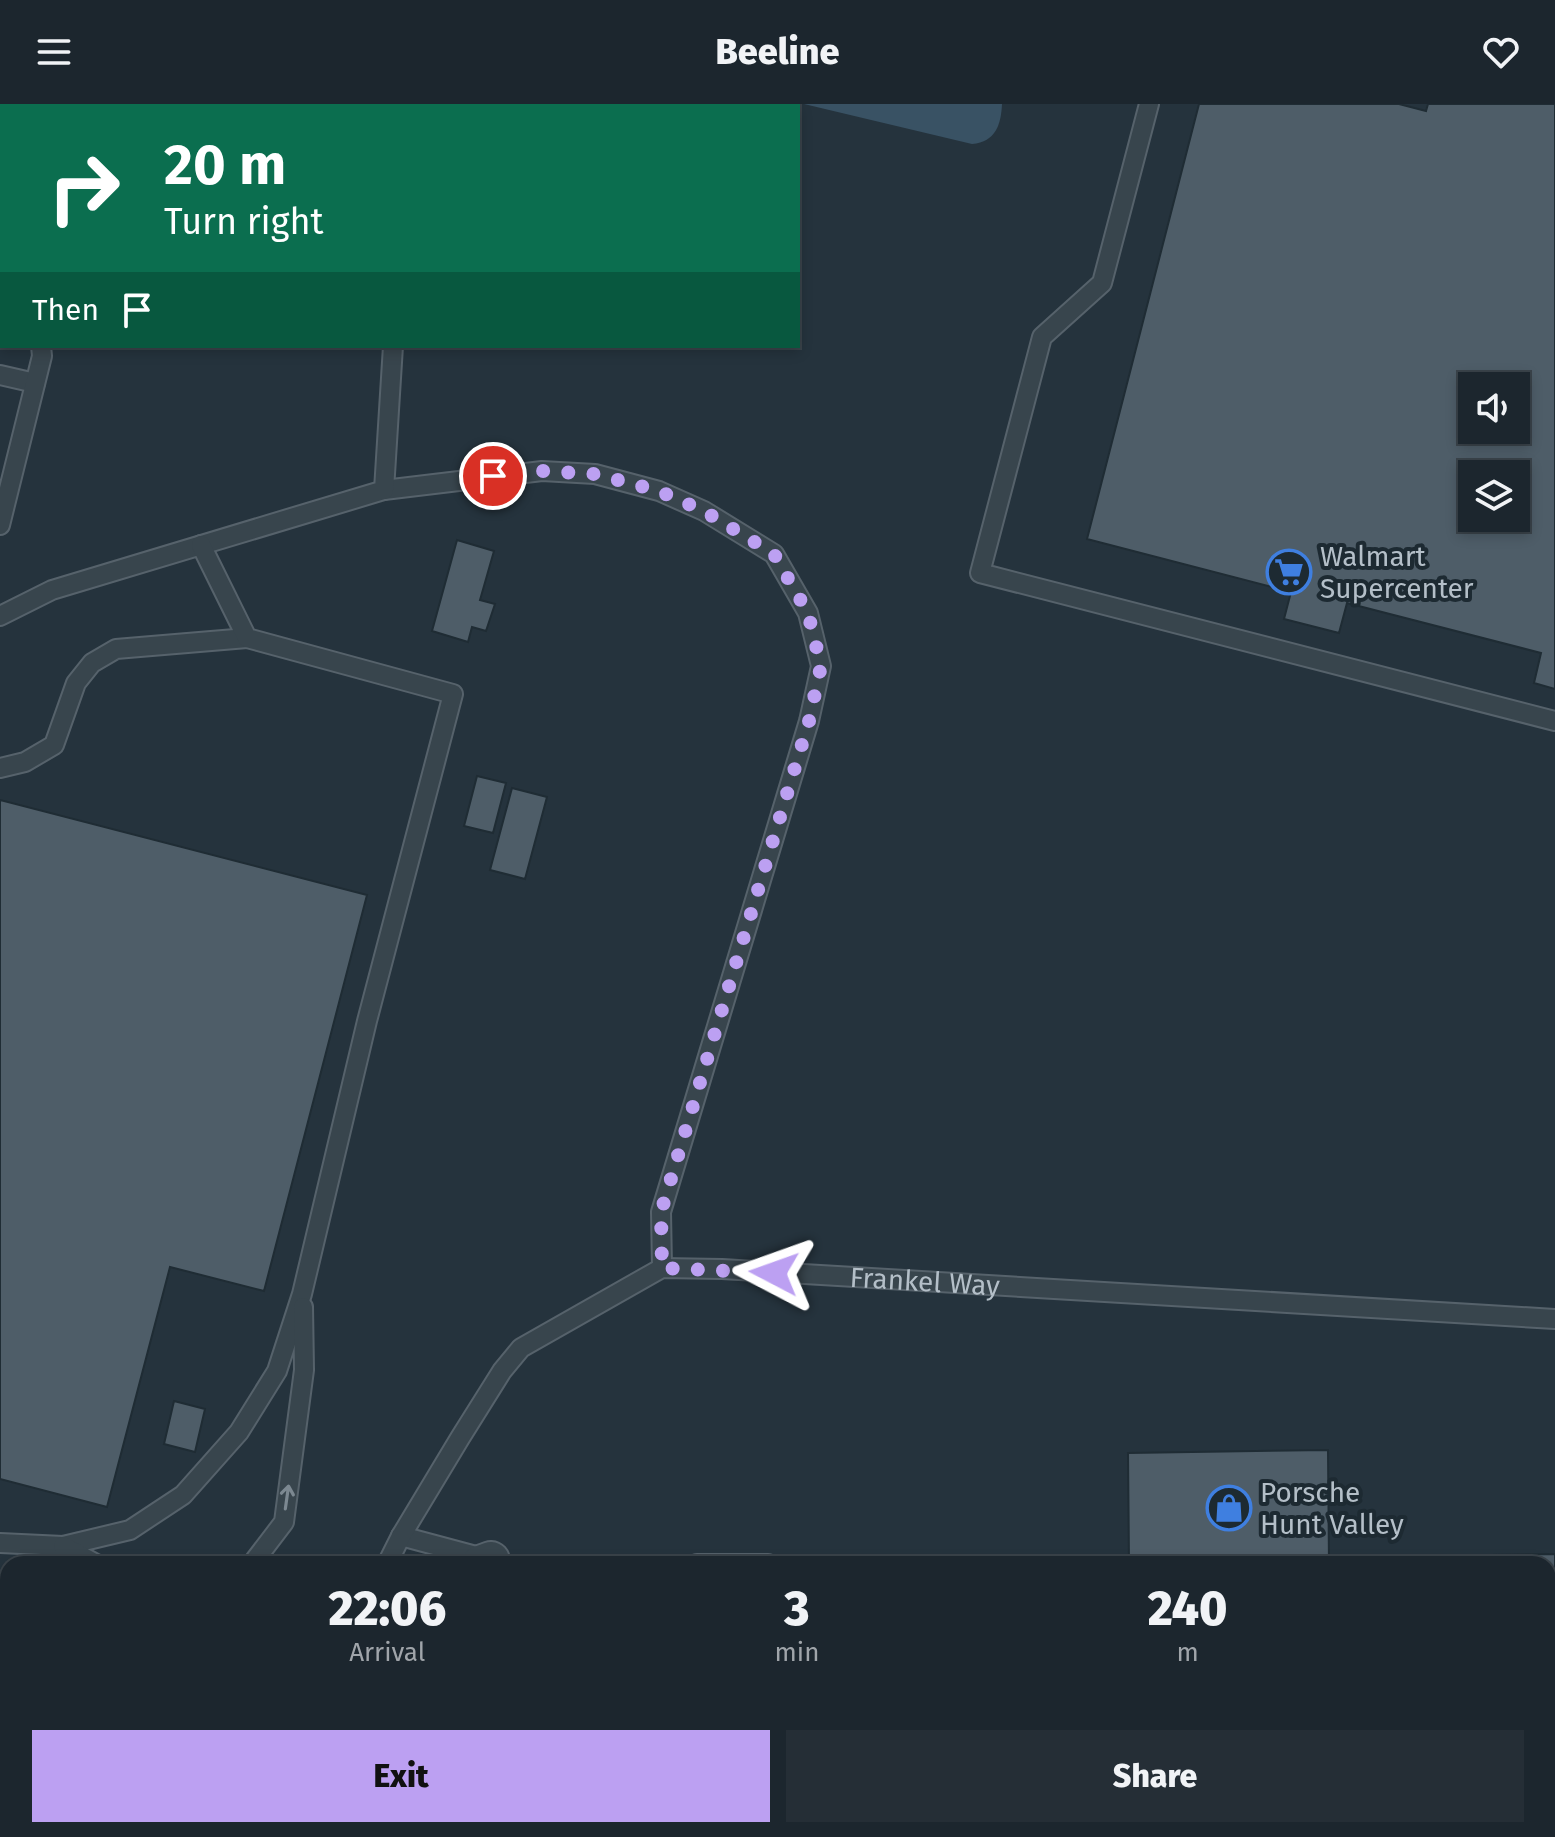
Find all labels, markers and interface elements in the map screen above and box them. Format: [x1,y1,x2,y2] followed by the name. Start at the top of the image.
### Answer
[32,30,76,74] icon: menu
[716,30,839,74] text: Beeline
[1479,30,1523,74] icon: heart
[164,132,286,199] text: 20 m
[32,136,136,240] icon: right
[164,200,324,244] text: Turn right
[115,288,159,332] icon: arrive
[32,292,99,328] text: Then
[1458,372,1530,532] map controls
[1458,372,1530,444] button: sound
[459,442,527,510] pin
[471,454,515,498] icon: arrive
[1458,460,1530,532] button: layers
[1320,540,1474,605] place label: Walmart Supercenter
[1265,548,1313,596] supermarket icon: Walmart Supercenter
[732,1231,816,1315] position arrow
[849,1260,1001,1302] street label: Frankel Way
[1260,1476,1404,1541] place label: Porsche Hunt Valley
[1205,1484,1253,1532] shop icon: Porsche Hunt Valley
[280,1485,295,1510] one-way arrow
[328,1580,446,1638] text: 22:06
[784,1580,810,1638] text: 3
[1148,1580,1228,1638] text: 240
[349,1637,425,1668] text: Arrival
[775,1637,819,1668] text: min
[1177,1637,1199,1668] text: m
[32,1730,770,1822] button: Exit
[786,1730,1524,1822] button: Share

